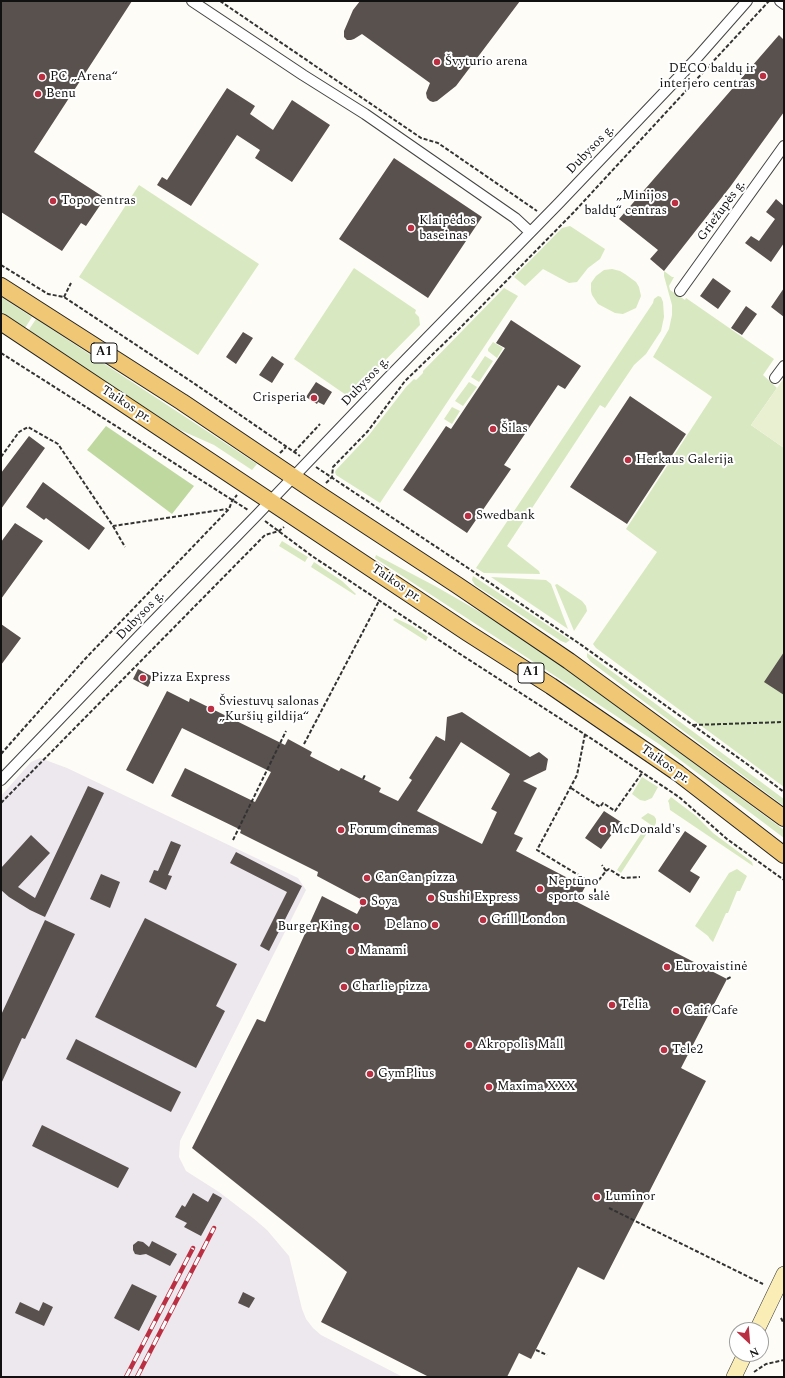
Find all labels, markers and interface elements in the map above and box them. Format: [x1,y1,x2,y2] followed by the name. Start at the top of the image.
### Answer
[445,54,528,70] place label: Švyturio arena
[432,57,442,67] marker: Švyturio arena
[659,61,755,92] place label: DECO baldų ir interjero centras
[50,69,117,85] place label: PC „Arena“
[758,71,768,81] marker: DECO baldų ir interjero centras
[37,72,47,82] marker: PC „Arena“
[46,86,76,102] place label: Benu
[33,89,43,99] marker: Benu
[564,122,618,178] street label: Dubysos g.
[695,177,749,245] street label: Griežupės g.
[584,188,667,219] place label: „Minijos baldų“ centras
[61,193,136,209] place label: Topo centras
[48,196,58,206] marker: Topo centras
[670,198,680,208] marker: „Minijos baldų“ centras
[419,213,476,244] place label: Klaipėdos baseinas
[406,223,416,233] marker: Klaipėdos baseinas
[91,343,117,363] road number: A1
[339,354,393,410] street label: Dubysos g.
[98,383,154,427] street label: Taikos pr.
[252,390,306,406] place label: Crisperia
[309,393,319,403] marker: Crisperia
[501,421,528,437] place label: Šilas
[488,424,498,434] marker: Šilas
[636,452,734,468] place label: Herkaus Galerija
[623,455,633,465] marker: Herkaus Galerija
[476,508,535,524] place label: Swedbank
[463,511,473,521] marker: Swedbank
[368,562,424,606] street label: Taikos pr.
[114,588,168,644] street label: Dubysos g.
[518,663,544,683] road number: A1
[151,670,230,686] place label: Pizza Express
[138,673,148,683] marker: Pizza Express
[219,694,319,725] place label: Šviestuvų salonas „Kuršių gildija“
[206,704,216,714] marker: Šviestuvų salonas „Kuršių gildija“
[637,742,693,788] street label: Taikos pr.
[349,822,438,838] place label: Forum cinemas
[611,822,681,838] place label: McDonald's
[336,825,346,835] marker: Forum cinemas
[598,825,608,835] marker: McDonald's
[375,870,455,886] place label: CanCan pizza
[362,873,372,883] marker: CanCan pizza
[548,874,610,905] place label: Neptūno sporto salė
[535,884,545,894] marker: Neptūno sporto salė
[439,890,518,906] place label: Sushi Express
[426,893,436,903] marker: Sushi Express
[371,894,398,910] place label: Soya
[358,897,368,907] marker: Soya
[491,912,566,928] place label: Grill London
[478,915,488,925] marker: Grill London
[386,917,427,933] place label: Delano
[277,919,348,935] place label: Burger King
[430,920,440,930] marker: Delano
[351,922,361,932] marker: Burger King
[359,943,407,959] place label: Manami
[346,946,356,956] marker: Manami
[675,959,748,975] place label: Eurovaistinė
[662,962,672,972] marker: Eurovaistinė
[352,979,428,995] place label: Charlie pizza
[339,982,349,992] marker: Charlie pizza
[620,997,649,1013] place label: Telia
[607,1000,617,1010] marker: Telia
[684,1003,738,1019] place label: Caif Cafe
[671,1006,681,1016] marker: Caif Cafe
[477,1037,564,1053] place label: Akropolis Mall
[464,1040,474,1050] marker: Akropolis Mall
[672,1042,703,1058] place label: Tele2
[659,1045,669,1055] marker: Tele2
[378,1066,434,1082] place label: GymPlius
[365,1069,375,1079] marker: GymPlius
[497,1079,576,1095] place label: Maxima XXX
[484,1082,494,1092] marker: Maxima XXX
[605,1189,655,1205] place label: Luminor
[592,1192,602,1202] marker: Luminor
[729,1322,769,1362] north arrow
[746,1343,762,1362] text: N

